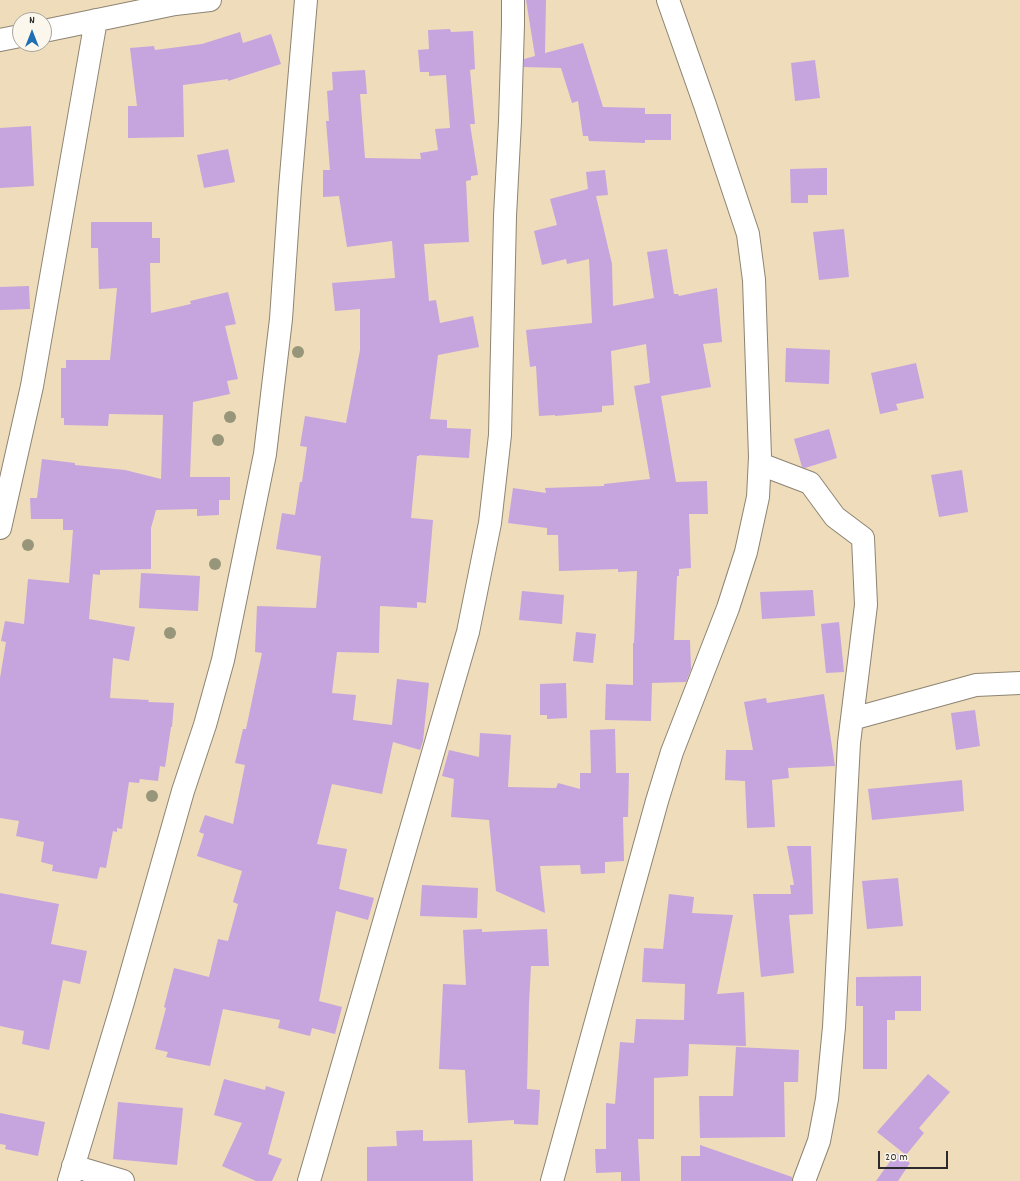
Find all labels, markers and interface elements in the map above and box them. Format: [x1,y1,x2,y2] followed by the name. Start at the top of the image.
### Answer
[12,12,52,52] north arrow
[29,13,35,29] text: N
[880,1143,950,1169] scale bar
[885,1149,908,1166] text: 20 m

